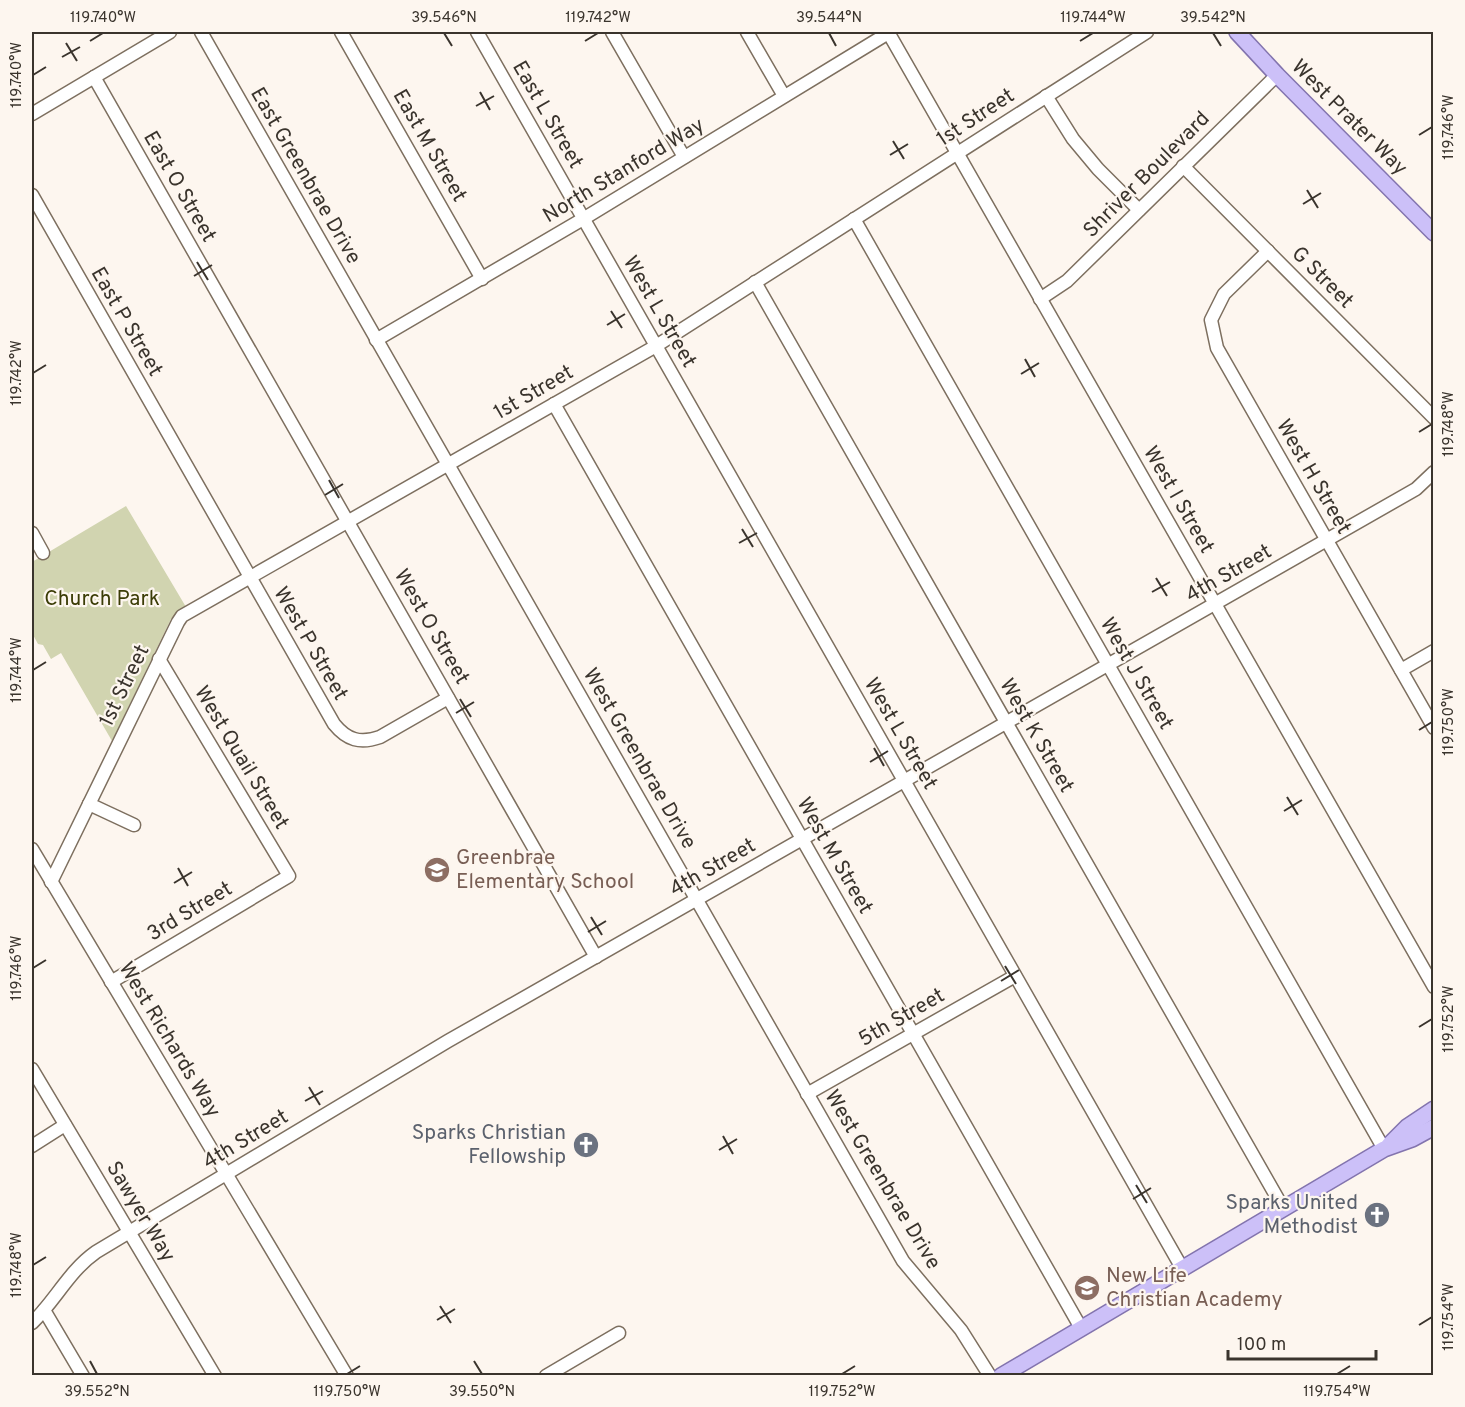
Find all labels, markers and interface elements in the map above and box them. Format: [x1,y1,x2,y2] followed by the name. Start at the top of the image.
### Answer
[70,9,136,28] text: 119.740°W
[411,9,477,28] text: 39.546°N
[565,9,631,28] text: 119.742°W
[796,9,862,28] text: 39.544°N
[1060,9,1126,28] text: 119.744°W
[1180,9,1246,28] text: 39.542°N
[8,42,27,108] text: 119.740°W
[1285,54,1413,182] street label: West Prater Way
[505,56,589,174] street label: East L Street
[243,83,367,269] street label: East Greenbrae Drive
[932,83,1020,153] street label: 1st Street
[386,85,472,207] street label: East M Street
[1440,94,1459,160] text: 119.746°W
[1078,106,1216,244] street label: Shriver Boulevard
[538,112,710,230] street label: North Stanford Way
[136,127,222,247] street label: East O Street
[1285,241,1359,315] street label: G Street
[616,251,702,373] street label: West L Street
[84,262,168,382] street label: East P Street
[8,340,27,406] text: 119.742°W
[489,359,579,427] street label: 1st Street
[1440,391,1459,457] text: 119.748°W
[1269,415,1357,539] street label: West H Street
[1136,441,1220,559] street label: West I Street
[1181,539,1277,609] street label: 4th Street
[387,564,475,690] street label: West O Street
[267,582,353,706] street label: West P Street
[44,586,160,613] park label: Church Park
[1093,613,1179,735] street label: West J Street
[8,637,27,703] text: 119.744°W
[94,641,156,731] street label: 1st Street
[576,664,702,854] street label: West Greenbrae Drive
[857,673,943,795] street label: West L Street
[992,674,1080,798] street label: West K Street
[188,681,294,835] street label: West Quail Street
[1440,688,1459,756] text: 119.750°W
[790,793,878,919] street label: West M Street
[665,833,761,903] street label: 4th Street
[456,845,634,896] place label: Greenbrae Elementary School
[422,855,452,885] school or university icon: Greenbrae Elementary School
[142,876,238,948] street label: 3rd Street
[8,935,27,1001] text: 119.746°W
[112,957,226,1123] street label: West Richards Way
[854,983,950,1053] street label: 5th Street
[1440,985,1459,1053] text: 119.752°W
[818,1085,946,1275] street label: West Greenbrae Drive
[198,1104,294,1176] street label: 4th Street
[412,1120,566,1171] place label: Sparks Christian Fellowship
[571,1130,601,1160] church icon: Sparks Christian Fellowship
[99,1157,181,1267] street label: Sawyer Way
[1226,1190,1358,1241] place label: Sparks United Methodist
[1362,1200,1392,1230] church icon: Sparks United Methodist
[8,1232,27,1298] text: 119.748°W
[1106,1263,1283,1314] place label: New Life Christian Academy
[1072,1273,1102,1303] school or university icon: New Life Christian Academy
[1440,1283,1459,1351] text: 119.754°W
[1228,1323,1376,1361] scale bar
[1237,1334,1286,1357] text: 100 m
[64,1383,130,1402] text: 39.552°N
[313,1383,381,1402] text: 119.750°W
[449,1383,515,1402] text: 39.550°N
[808,1383,876,1402] text: 119.752°W
[1303,1383,1371,1402] text: 119.754°W

